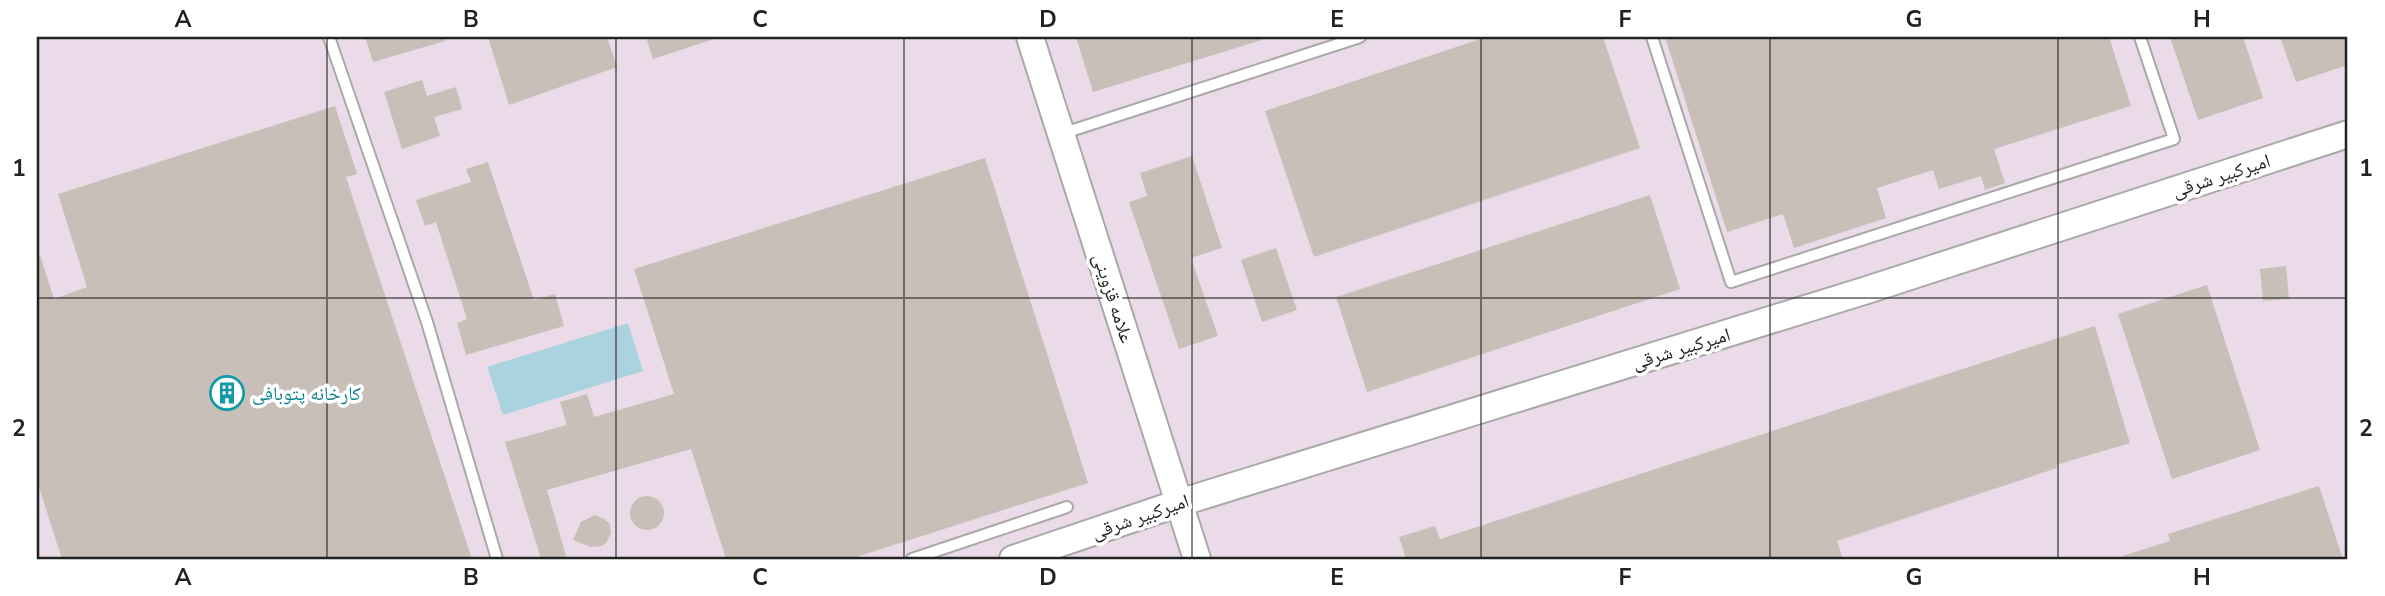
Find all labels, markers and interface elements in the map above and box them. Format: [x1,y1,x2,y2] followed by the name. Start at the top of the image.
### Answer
[174,4,192,35] text: A
[463,4,479,35] text: B
[752,4,768,35] text: C
[1039,4,1057,35] text: D
[1330,4,1344,35] text: E
[1619,4,1632,35] text: F
[1906,4,1922,35] text: G
[2193,4,2211,35] text: H
[2169,148,2274,204] street label: امیرکبیر شرقی
[12,153,26,184] text: 1
[2359,153,2373,184] text: 1
[1086,250,1140,347] street label: علامه قزوینی
[1629,322,1734,376] street label: امیرکبیر شرقی
[208,374,246,412] building icon: کارخانه پتوبافی
[252,381,361,407] place label: کارخانه پتوبافی
[12,413,26,444] text: 2
[2359,413,2373,444] text: 2
[1088,488,1193,546] street label: امیرکبیر شرقی
[174,562,192,593] text: A
[463,562,479,593] text: B
[752,562,768,593] text: C
[1039,562,1057,593] text: D
[1330,562,1344,593] text: E
[1619,562,1632,593] text: F
[1906,562,1922,593] text: G
[2193,562,2211,593] text: H

